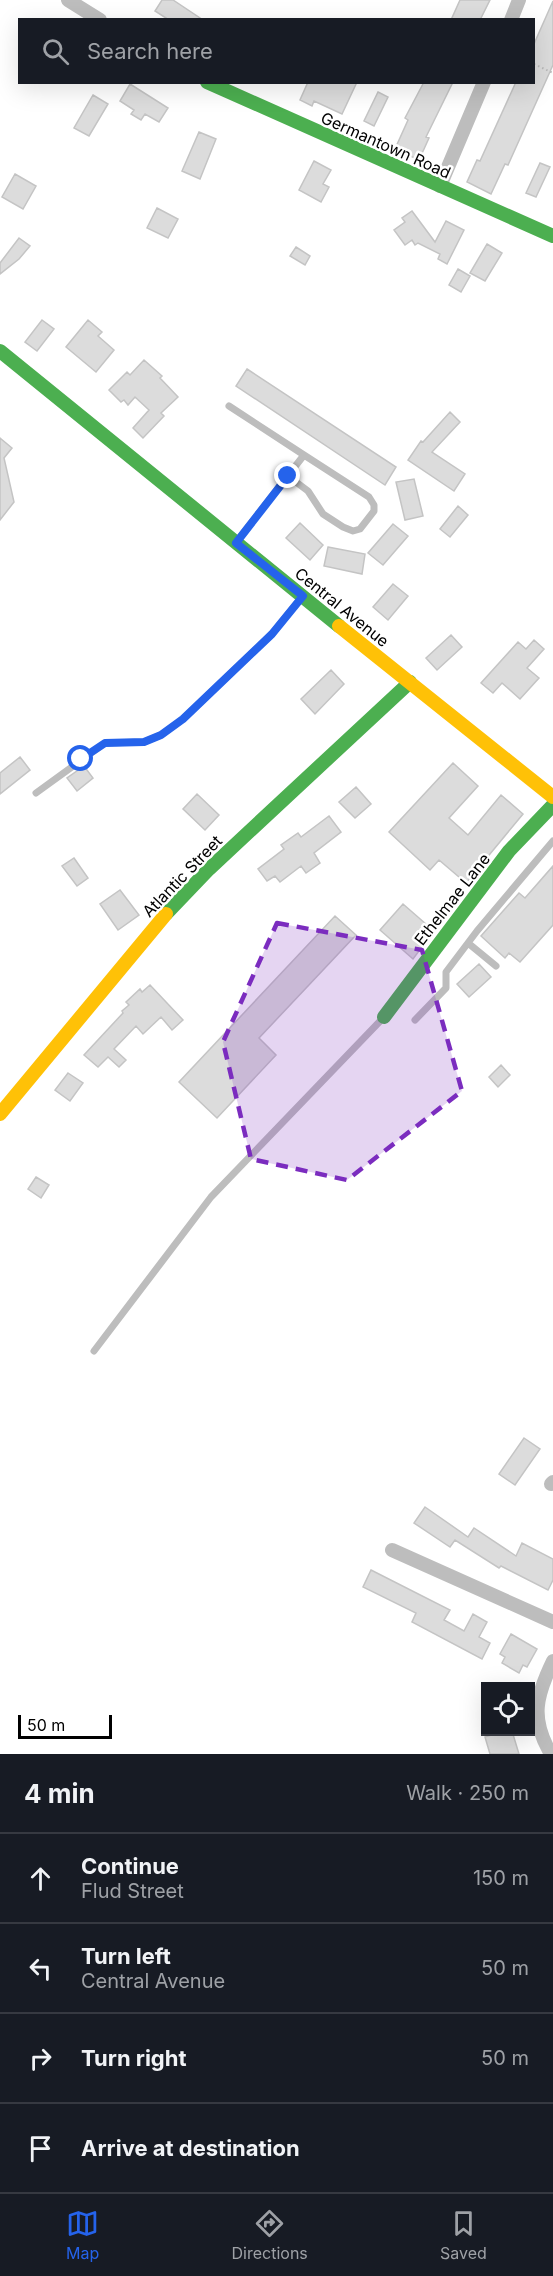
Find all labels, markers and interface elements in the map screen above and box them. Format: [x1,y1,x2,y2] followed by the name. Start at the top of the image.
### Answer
[18,18,535,84] search box
[39,35,72,68] icon: search
[87,38,213,64] text: Search here
[318,107,454,183] street label: Germantown Road
[274,462,300,488] route end
[291,563,393,651] street label: Central Avenue
[67,745,93,771] route start
[138,831,226,921] street label: Atlantic Street
[410,849,494,949] street label: Ethelmae Lane
[481,1682,535,1736] map controls
[481,1682,535,1736] button: locate
[18,1712,112,1740] scale bar
[27,1715,65,1735] text: 50 m
[24,1778,95,1809] text: 4 min
[406,1781,529,1805] text: Walk · 250 m
[81,1853,179,1879] text: Continue
[24,1862,57,1895] icon: ahead
[473,1866,529,1890] text: 150 m
[81,1879,184,1903] text: Flud Street
[81,1943,171,1969] text: Turn left
[24,1952,57,1985] icon: left
[481,1956,529,1980] text: 50 m
[81,1969,225,1993] text: Central Avenue
[24,2042,57,2075] icon: right
[81,2045,187,2071] text: Turn right
[481,2046,529,2070] text: 50 m
[24,2132,57,2165] icon: arrive
[81,2135,300,2161] text: Arrive at destination
[66,2207,99,2263] tab: Map
[232,2207,308,2263] tab: Directions
[440,2207,487,2263] tab: Saved

